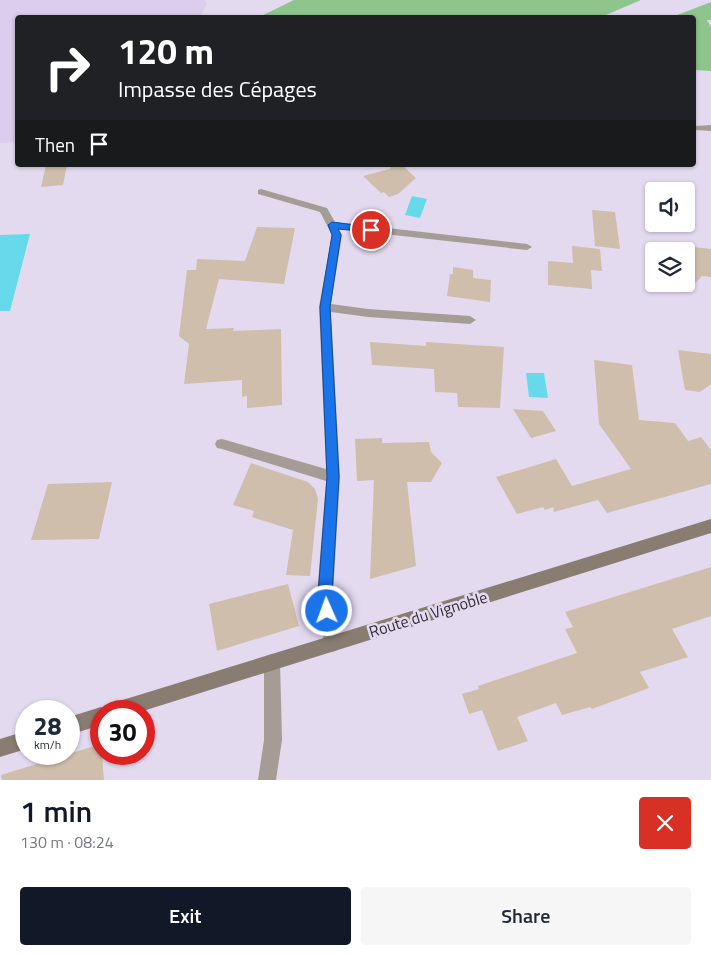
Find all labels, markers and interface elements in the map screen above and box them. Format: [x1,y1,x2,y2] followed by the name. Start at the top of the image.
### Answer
[118,24,214,78] text: 120 m
[35,35,100,100] icon: right
[118,72,317,106] text: Impasse des Cépages
[35,130,75,159] text: Then
[85,130,113,158] icon: arrive
[645,182,695,292] map controls
[645,182,695,232] button: sound
[350,209,392,251] pin
[357,216,385,244] icon: arrive
[645,242,695,292] button: layers
[300,584,352,636] position arrow
[366,585,490,643] street label: Route du Vignoble
[90,700,155,765] speed limit sign: 30
[33,707,62,745] text: 28
[34,735,61,754] text: km/h
[20,788,92,834] text: 1 min
[639,797,691,849] button: close
[20,830,114,854] text: 130 m · 08:24
[20,887,351,945] button: Exit
[361,887,691,945] button: Share

